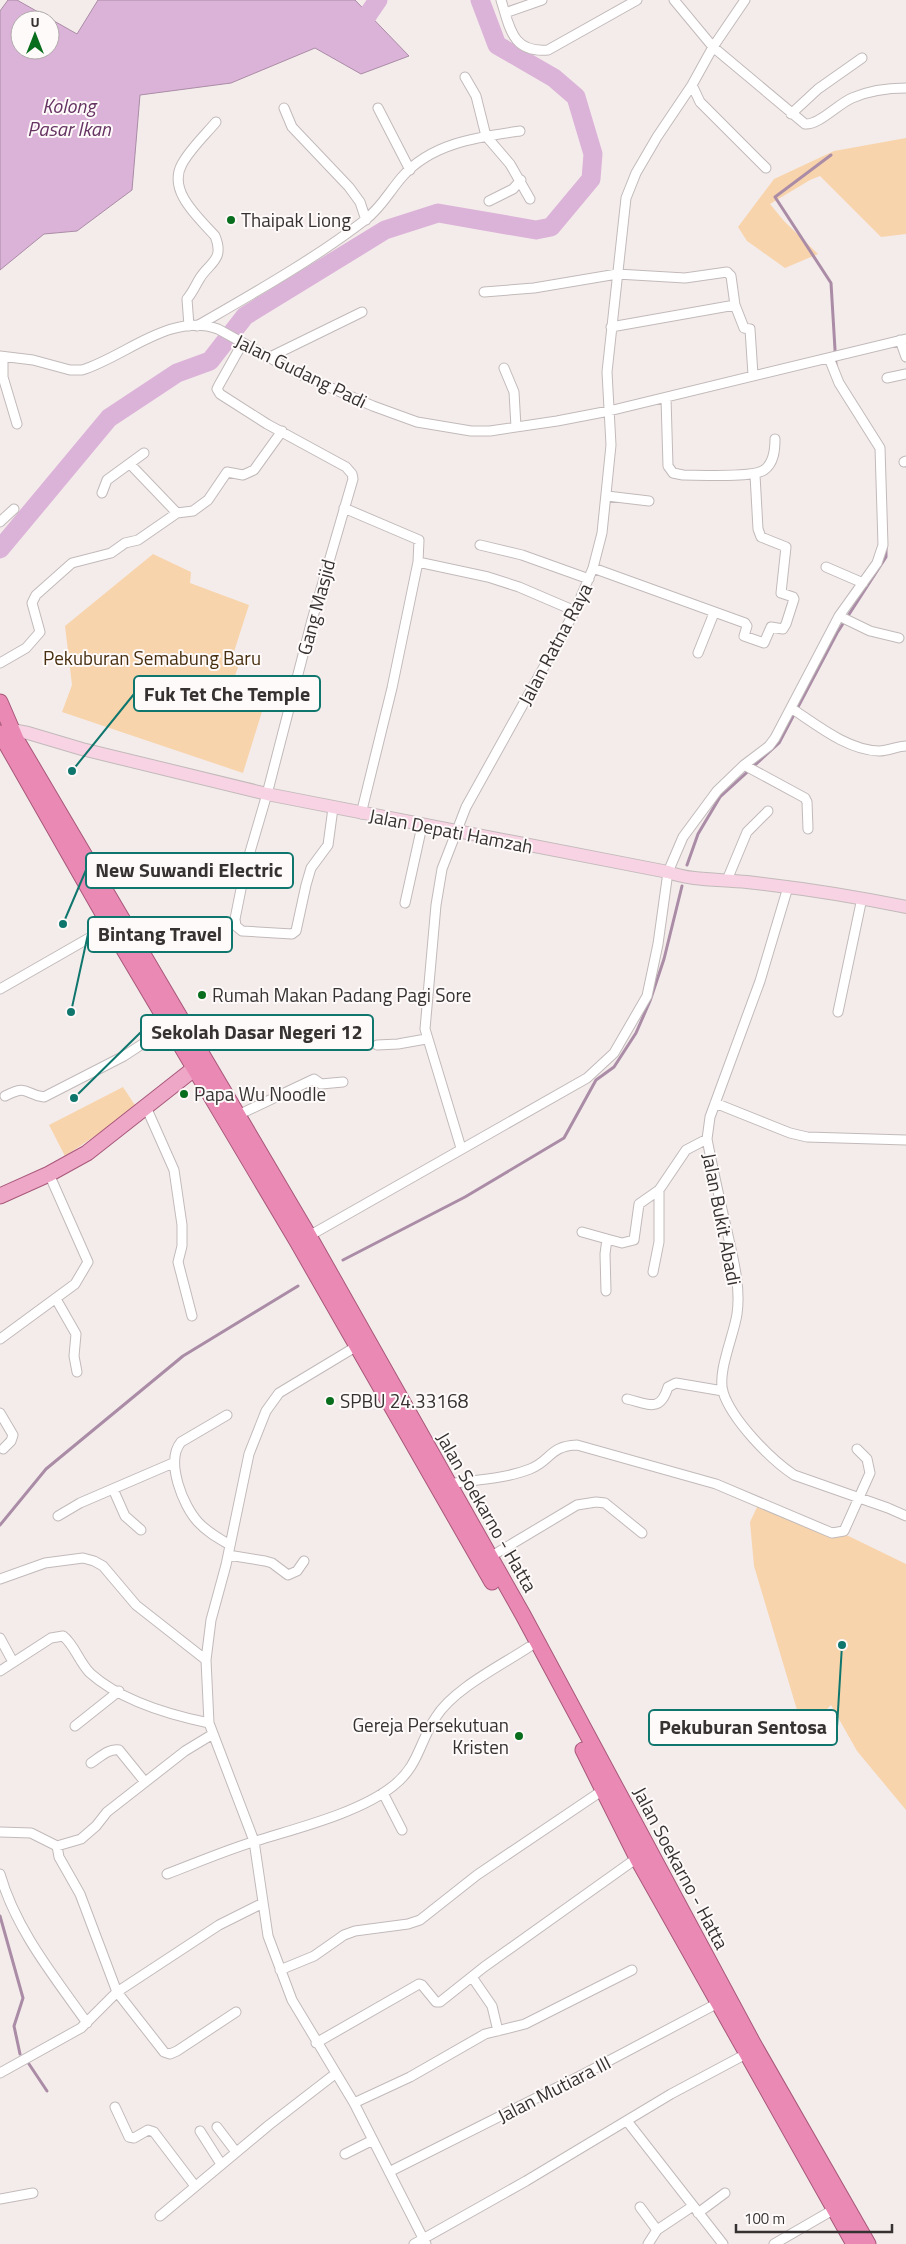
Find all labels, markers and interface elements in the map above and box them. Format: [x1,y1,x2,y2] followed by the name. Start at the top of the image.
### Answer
[10,10,60,60] north arrow
[30,11,40,32] text: U
[27,90,112,144] water label: Kolong Pasar Ikan
[241,205,351,234] place label: Thaipak Liong
[225,214,237,226] marker: Thaipak Liong
[230,326,372,415] street label: Jalan Gudang Padi
[289,556,342,658] street label: Gang Masjid
[510,577,599,710] street label: Jalan Ratna Raya
[43,643,261,672] park label: Pekuburan Semabung Baru
[134,676,320,711] callout: Fuk Tet Che Temple
[144,678,310,709] text: Fuk Tet Che Temple
[367,800,535,861] street label: Jalan Depati Hamzah
[86,853,293,888] callout: New Suwandi Electric
[95,854,283,885] text: New Suwandi Electric
[88,917,232,952] callout: Bintang Travel
[98,918,222,949] text: Bintang Travel
[212,980,471,1009] place label: Rumah Makan Padang Pagi Sore
[196,989,208,1001] marker: Rumah Makan Padang Pagi Sore
[141,1015,373,1050] callout: Sekolah Dasar Negeri 12
[151,1016,363,1047] text: Sekolah Dasar Negeri 12
[194,1079,326,1108] place label: Papa Wu Noodle
[178,1088,190,1100] marker: Papa Wu Noodle
[695,1150,750,1288] street label: Jalan Bukit Abadi
[340,1386,469,1415] place label: SPBU 24.33168
[324,1395,336,1407] marker: SPBU 24.33168
[430,1426,545,1598] street label: Jalan Soekarno - Hatta
[352,1710,509,1761] place label: Gereja Persekutuan Kristen
[649,1710,837,1745] callout: Pekuburan Sentosa
[659,1711,827,1742] text: Pekuburan Sentosa
[513,1730,525,1742] marker: Gereja Persekutuan Kristen
[626,1781,737,1955] street label: Jalan Soekarno - Hatta
[492,2047,616,2130] street label: Jalan Mutiara III
[736,2202,892,2234] scale bar
[744,2207,785,2230] text: 100 m

